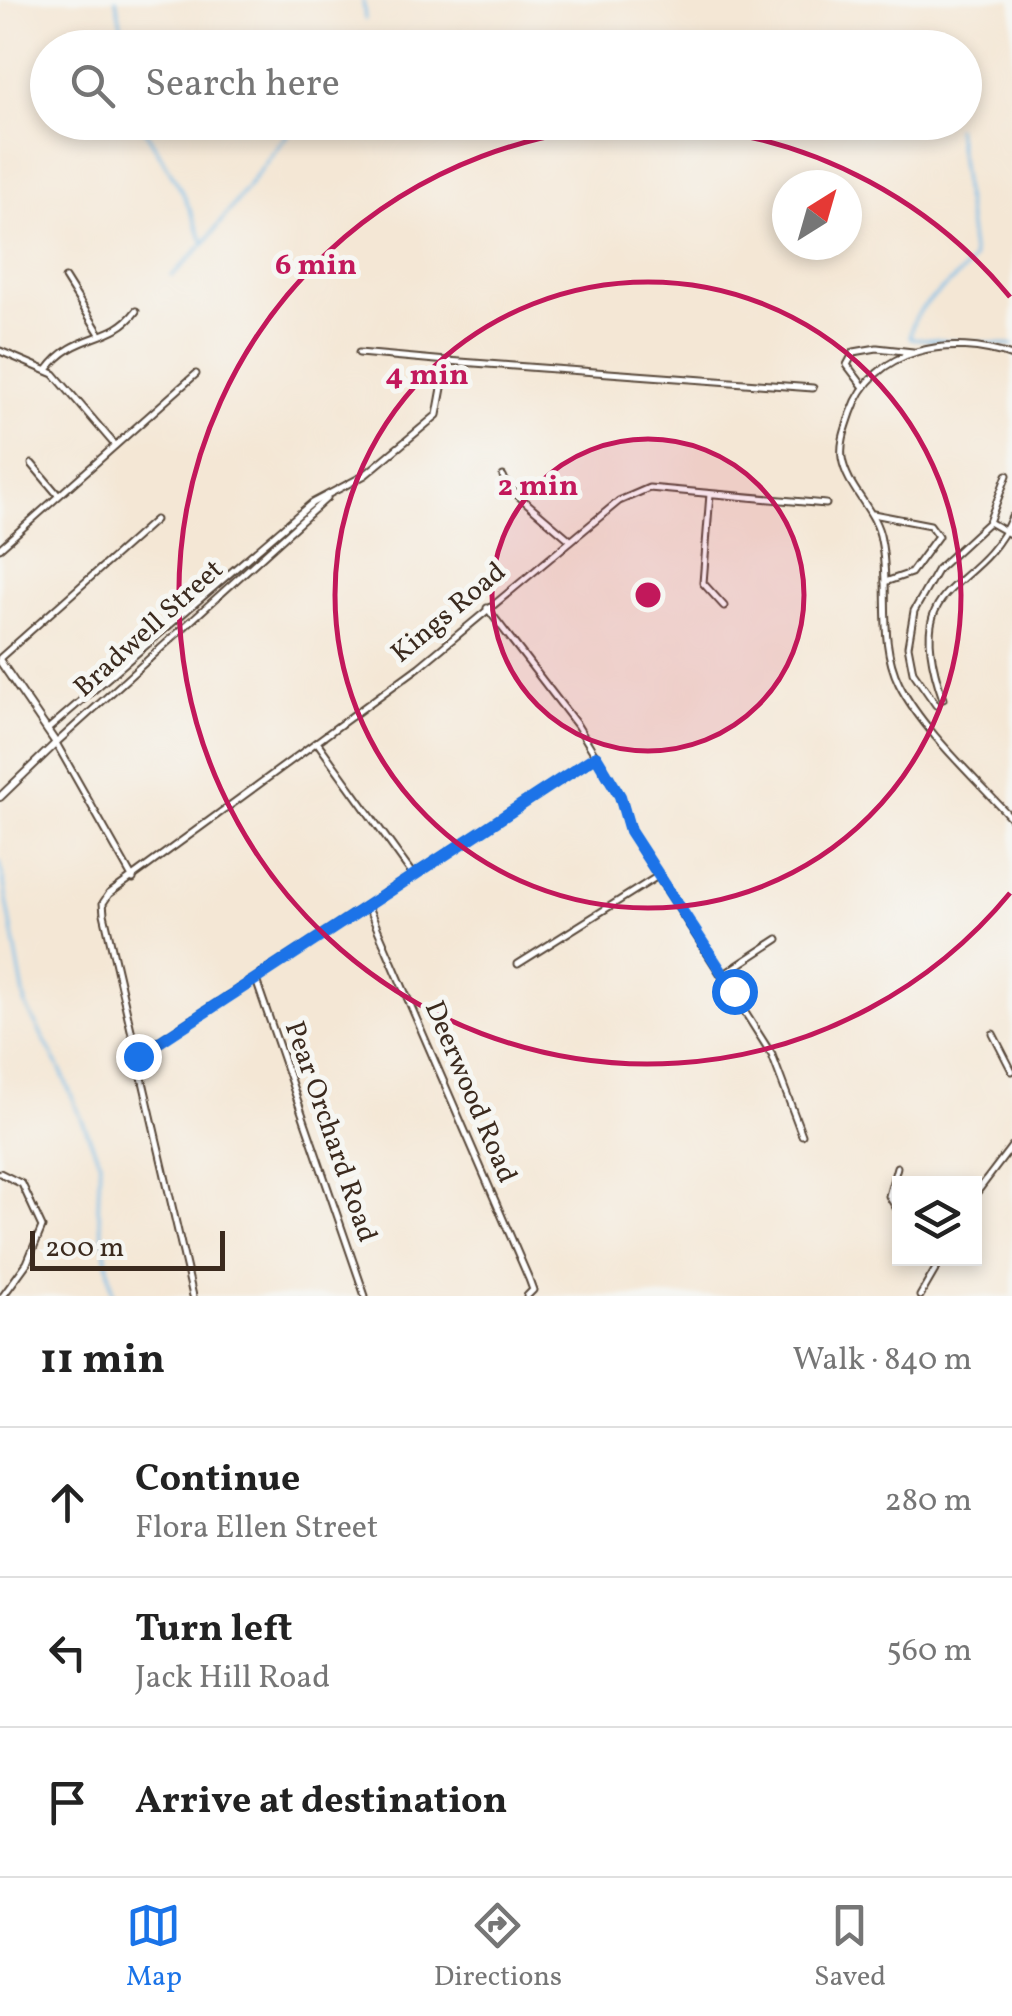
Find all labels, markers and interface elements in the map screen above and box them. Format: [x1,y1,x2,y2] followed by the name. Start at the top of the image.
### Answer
[30,30,982,140] search box
[65,58,120,113] icon: search
[145,59,340,112] text: Search here
[772,170,862,260] north arrow
[275,245,357,287] text: 6 min
[385,355,469,397] text: 4 min
[498,466,578,508] text: 2 min
[66,551,232,707] street label: Bradwell Street
[383,553,515,673] street label: Kings Road
[630,577,666,613] centre of rings
[712,969,758,1015] route start
[414,995,526,1189] street label: Deerwood Road
[274,1016,386,1248] street label: Pear Orchard Road
[116,1034,162,1080] route end
[892,1176,982,1266] map controls
[892,1176,982,1266] button: layers
[30,1226,225,1270] scale bar
[45,1229,124,1268] text: 200 m
[40,1332,165,1391] text: 11 min
[792,1339,972,1383] text: Walk · 840 m
[135,1454,300,1507] text: Continue
[40,1475,95,1530] icon: ahead
[885,1480,972,1524] text: 280 m
[135,1507,378,1551] text: Flora Ellen Street
[135,1604,292,1657] text: Turn left
[40,1625,95,1680] icon: left
[886,1630,972,1674] text: 560 m
[135,1657,330,1701] text: Jack Hill Road
[40,1775,95,1830] icon: arrive
[135,1776,508,1829] text: Arrive at destination
[126,1898,182,1997] tab: Map
[434,1898,562,1997] tab: Directions
[814,1898,886,1997] tab: Saved

